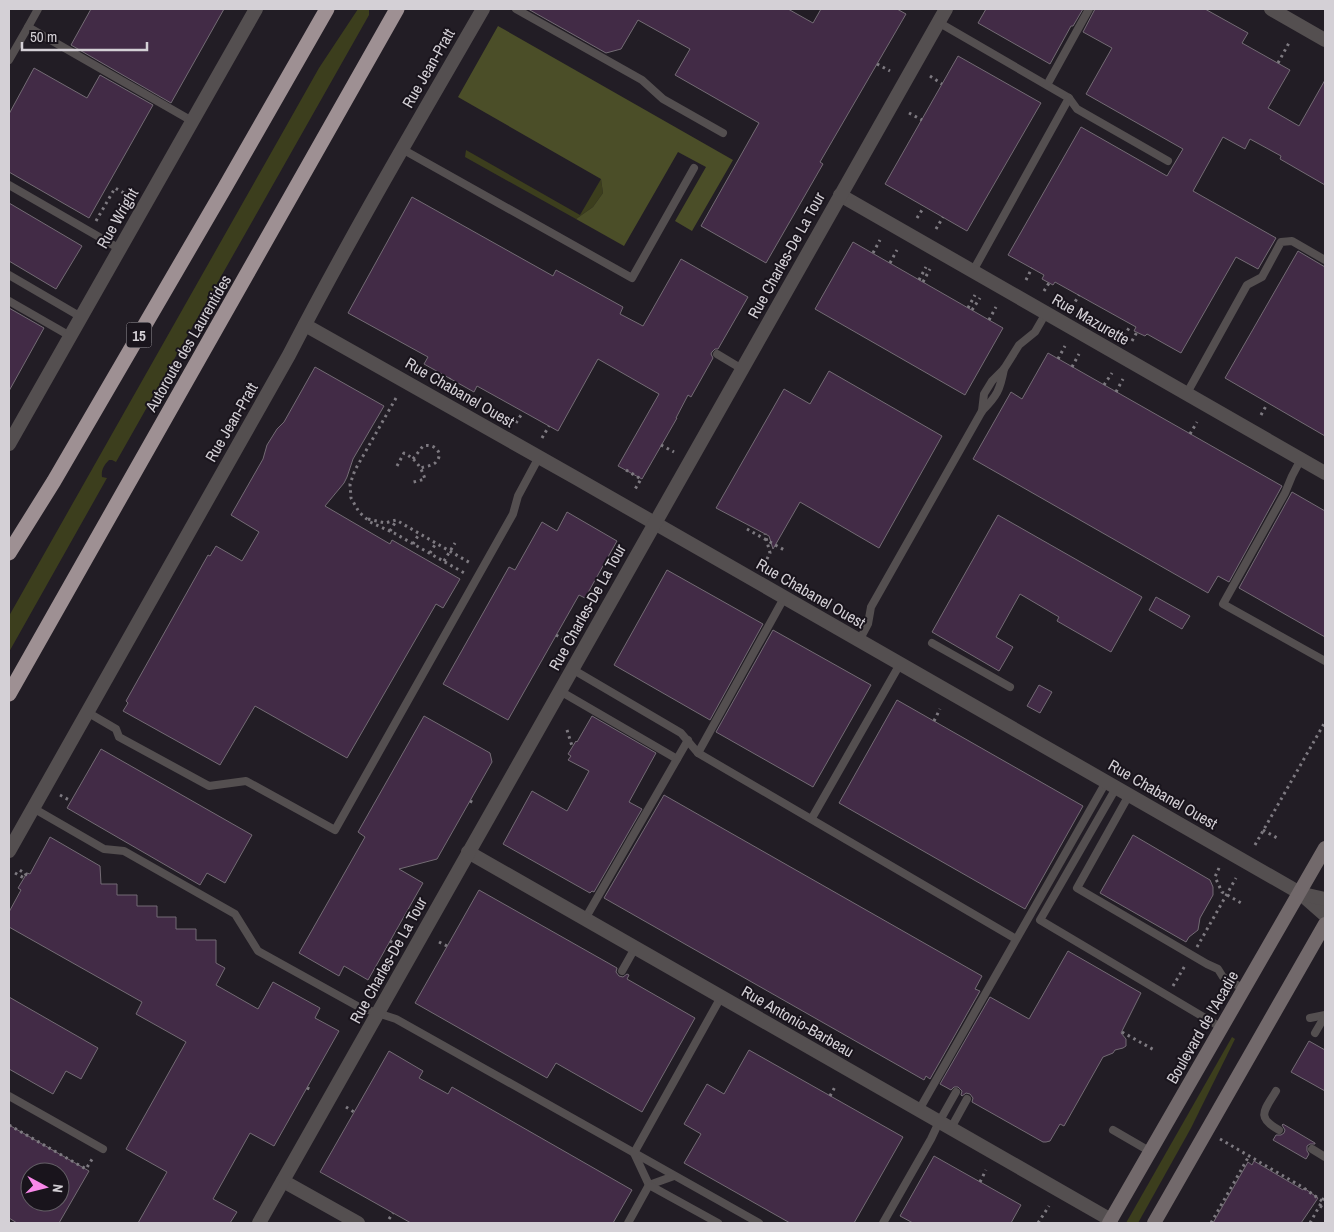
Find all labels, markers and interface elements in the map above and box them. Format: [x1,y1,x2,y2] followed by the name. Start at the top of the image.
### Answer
[22,20,148,52] scale bar
[396,24,460,112] street label: Rue Jean-Pratt
[30,26,57,47] text: 50 m
[91,184,143,252] street label: Rue Wright
[742,187,830,322] street label: Rue Charles-De La Tour
[139,271,236,416] street label: Autoroute des Laurentides
[1048,288,1134,350] street label: Rue Mazurette
[126,322,152,348] road number: 15
[401,352,519,432] street label: Rue Chabanel Ouest
[199,378,263,466] street label: Rue Jean-Pratt
[543,539,631,674] street label: Rue Charles-De La Tour
[752,553,870,633] street label: Rue Chabanel Ouest
[1104,754,1222,834] street label: Rue Chabanel Ouest
[344,892,432,1027] street label: Rue Charles-De La Tour
[1161,966,1243,1088] street label: Boulevard de l'Acadie
[738,980,858,1062] street label: Rue Antonio-Barbeau
[20,1162,70,1212] north arrow
[48,1183,67,1194] text: N

